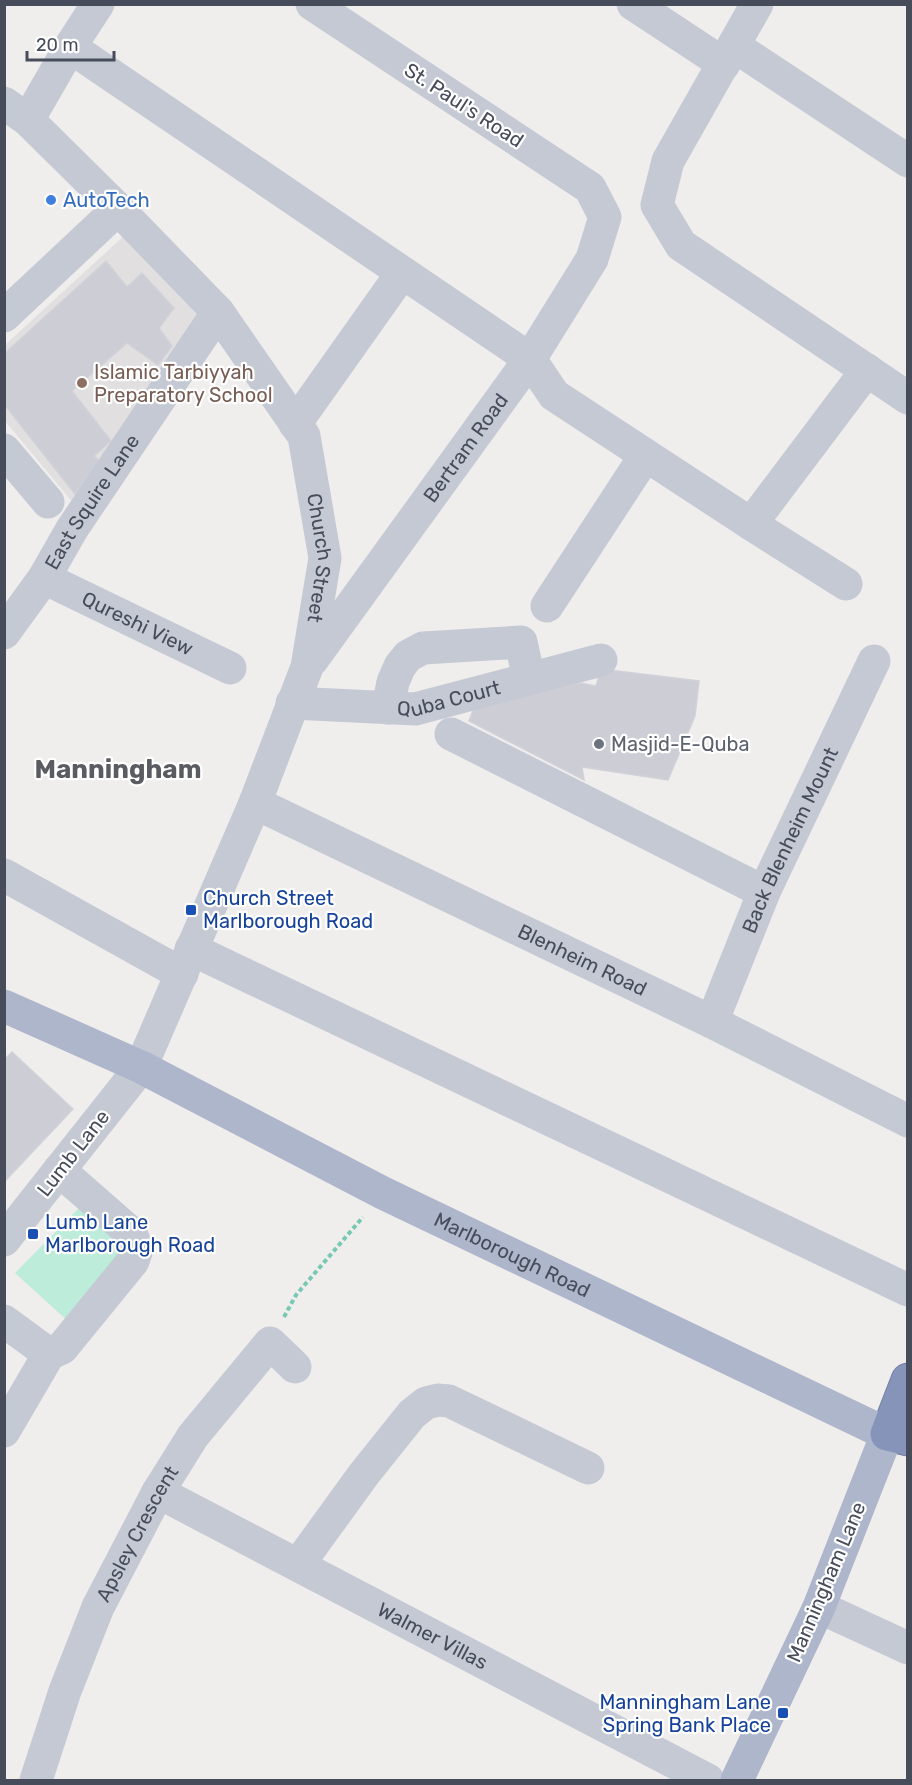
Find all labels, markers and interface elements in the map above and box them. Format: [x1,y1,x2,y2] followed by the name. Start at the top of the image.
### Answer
[27,24,114,62] scale bar
[36,34,78,56] text: 20 m
[400,58,528,152] street label: St. Paul's Road
[63,188,150,212] place label: AutoTech
[44,193,58,207] marker: AutoTech
[94,360,273,407] place label: Islamic Tarbiyyah Preparatory School
[75,376,89,390] marker: Islamic Tarbiyyah Preparatory School
[418,389,513,507] street label: Bertram Road
[39,430,144,574] street label: East Squire Lane
[302,491,337,624] street label: Church Street
[78,586,197,660] street label: Qureshi View
[396,675,503,722] street label: Quba Court
[611,732,750,756] place label: Masjid-E-Quba
[592,737,606,751] marker: Masjid-E-Quba
[737,743,843,937] street label: Back Blenheim Mount
[35,754,202,785] district label: Manningham
[203,886,373,933] place label: Church Street Marlborough Road
[184,903,198,917] marker: Church Street Marlborough Road
[514,919,651,1001] street label: Blenheim Road
[32,1105,114,1201] street label: Lumb Lane
[430,1207,594,1302] street label: Marlborough Road
[45,1210,215,1257] place label: Lumb Lane Marlborough Road
[26,1227,40,1241] marker: Lumb Lane Marlborough Road
[91,1461,184,1606] street label: Apsley Crescent
[781,1498,871,1666] street label: Manningham Lane
[374,1597,492,1674] street label: Walmer Villas
[599,1690,771,1737] place label: Manningham Lane Spring Bank Place
[776,1706,790,1720] marker: Manningham Lane Spring Bank Place

